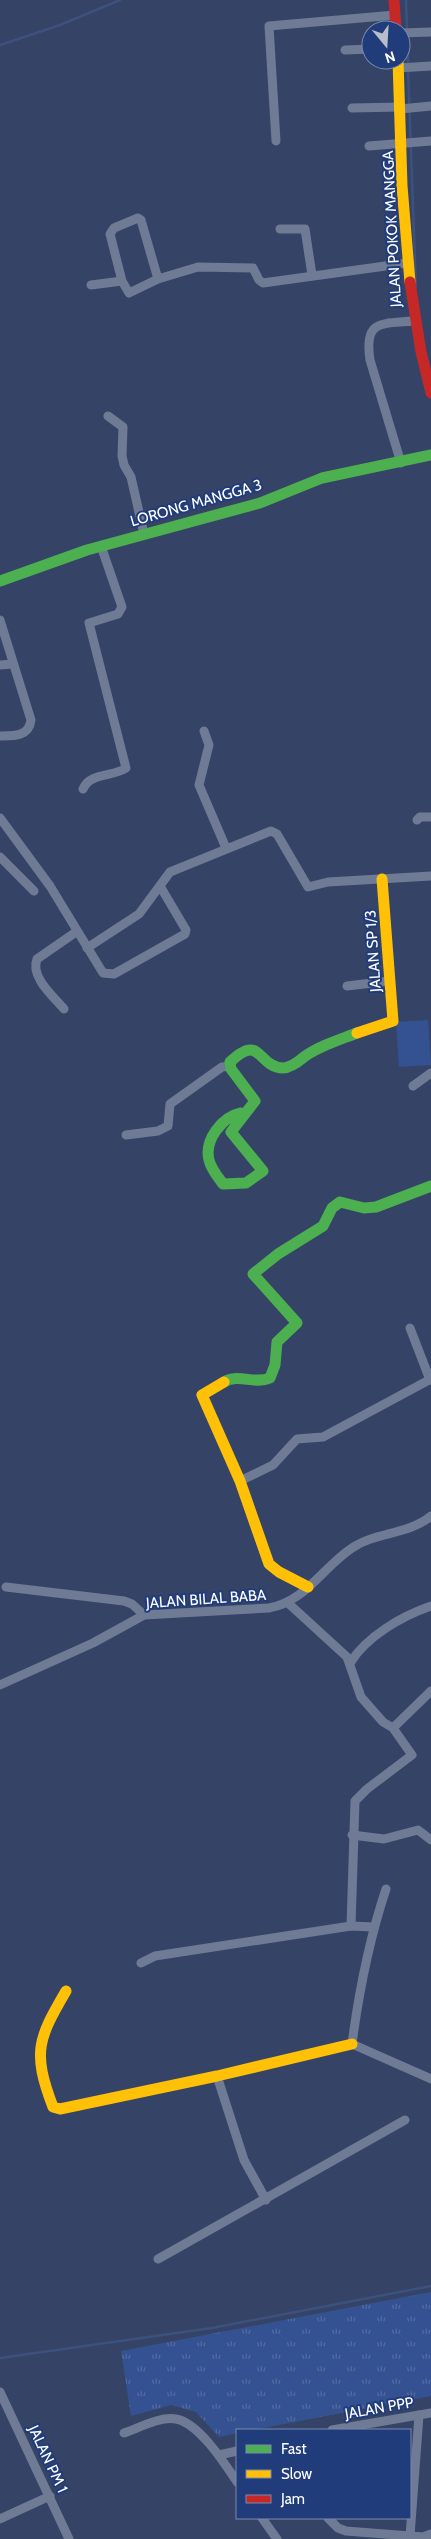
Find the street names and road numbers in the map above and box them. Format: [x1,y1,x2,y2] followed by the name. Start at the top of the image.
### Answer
[379,150,405,309] street label: JALAN POKOK MANGGA
[128,476,264,530] street label: LORONG MANGGA 3
[361,909,385,994] street label: JALAN SP 1/3
[144,1586,268,1612] street label: JALAN BILAL BABA
[342,2393,415,2423] street label: JALAN PPP
[24,2421,72,2496] street label: JALAN PM 1

